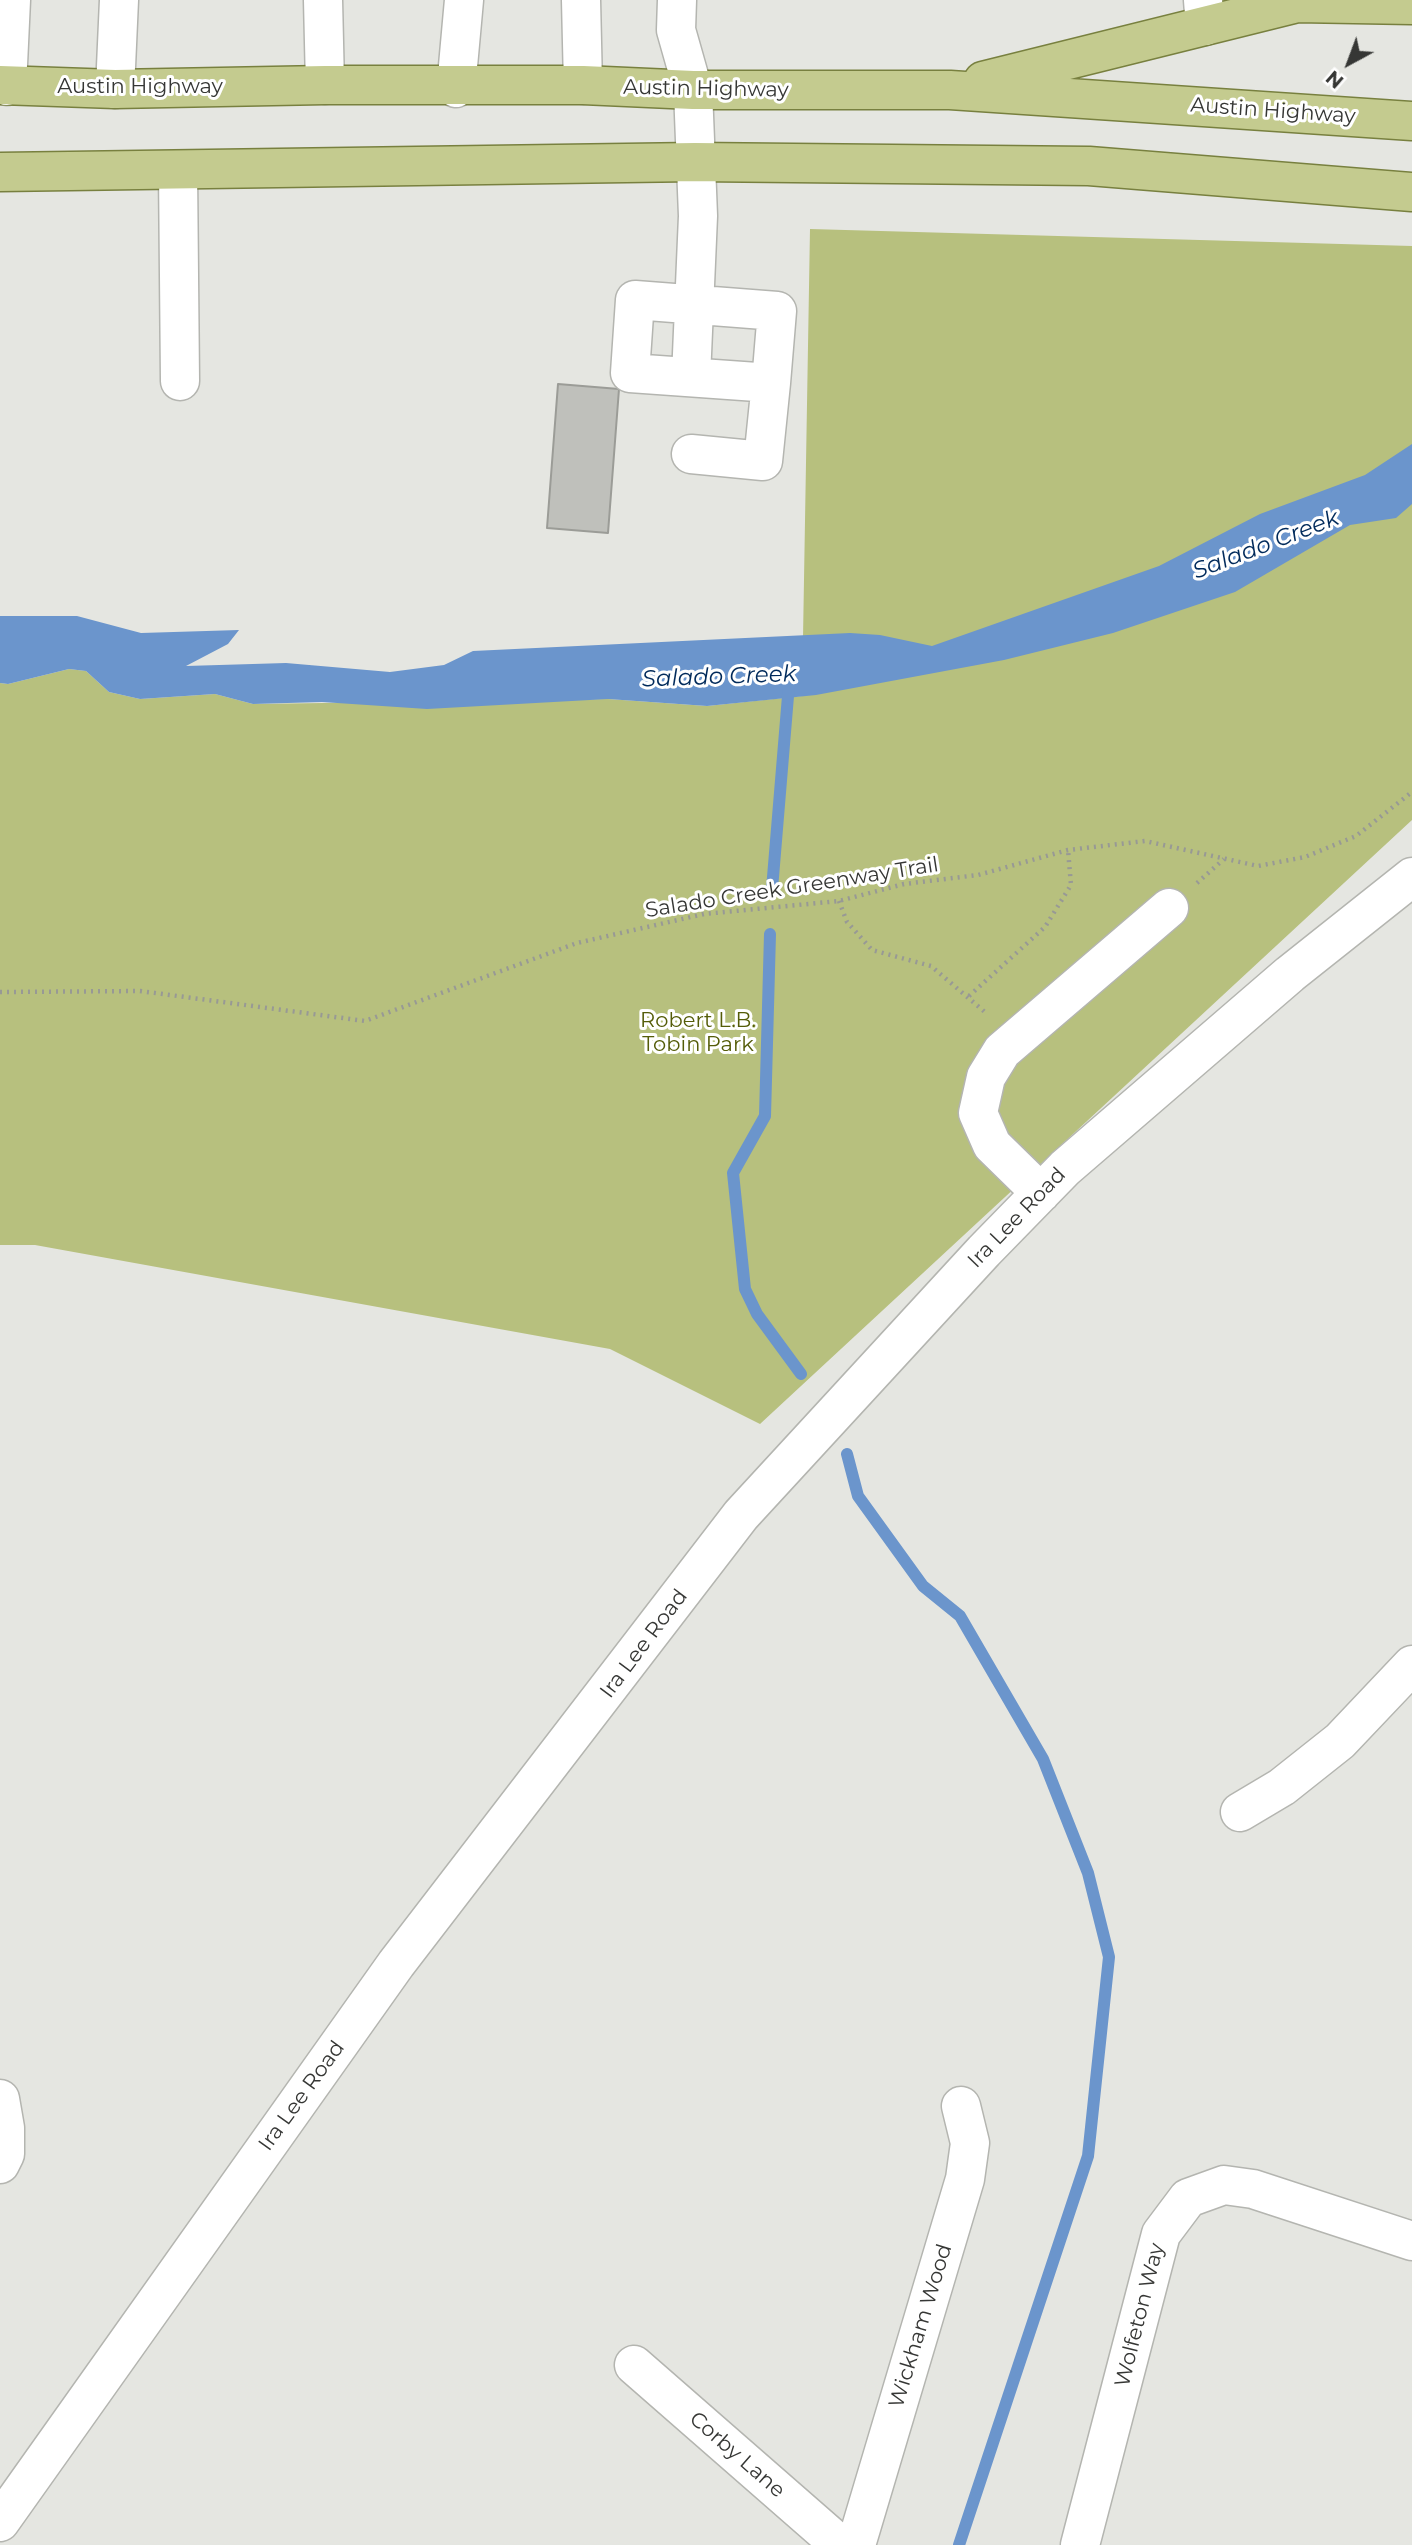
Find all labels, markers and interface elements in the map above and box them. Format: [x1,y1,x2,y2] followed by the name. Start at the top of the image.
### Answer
[1314,28,1384,98] north arrow
[1322,66,1348,93] text: N
[57,74,223,100] street label: Austin Highway
[623,75,789,103] street label: Austin Highway
[1190,93,1356,129] street label: Austin Highway
[1189,504,1343,586] water label: Salado Creek
[641,661,797,693] water label: Salado Creek
[644,852,940,924] street label: Salado Creek Greenway Trail
[640,1008,756,1058] park label: Robert L.B. Tobin Park
[963,1163,1071,1273] street label: Ira Lee Road
[595,1585,693,1703] street label: Ira Lee Road
[254,2036,350,2156] street label: Ira Lee Road
[884,2241,958,2411] street label: Wickham Wood
[1110,2241,1170,2389] street label: Wolfeton Way
[684,2407,790,2503] street label: Corby Lane

